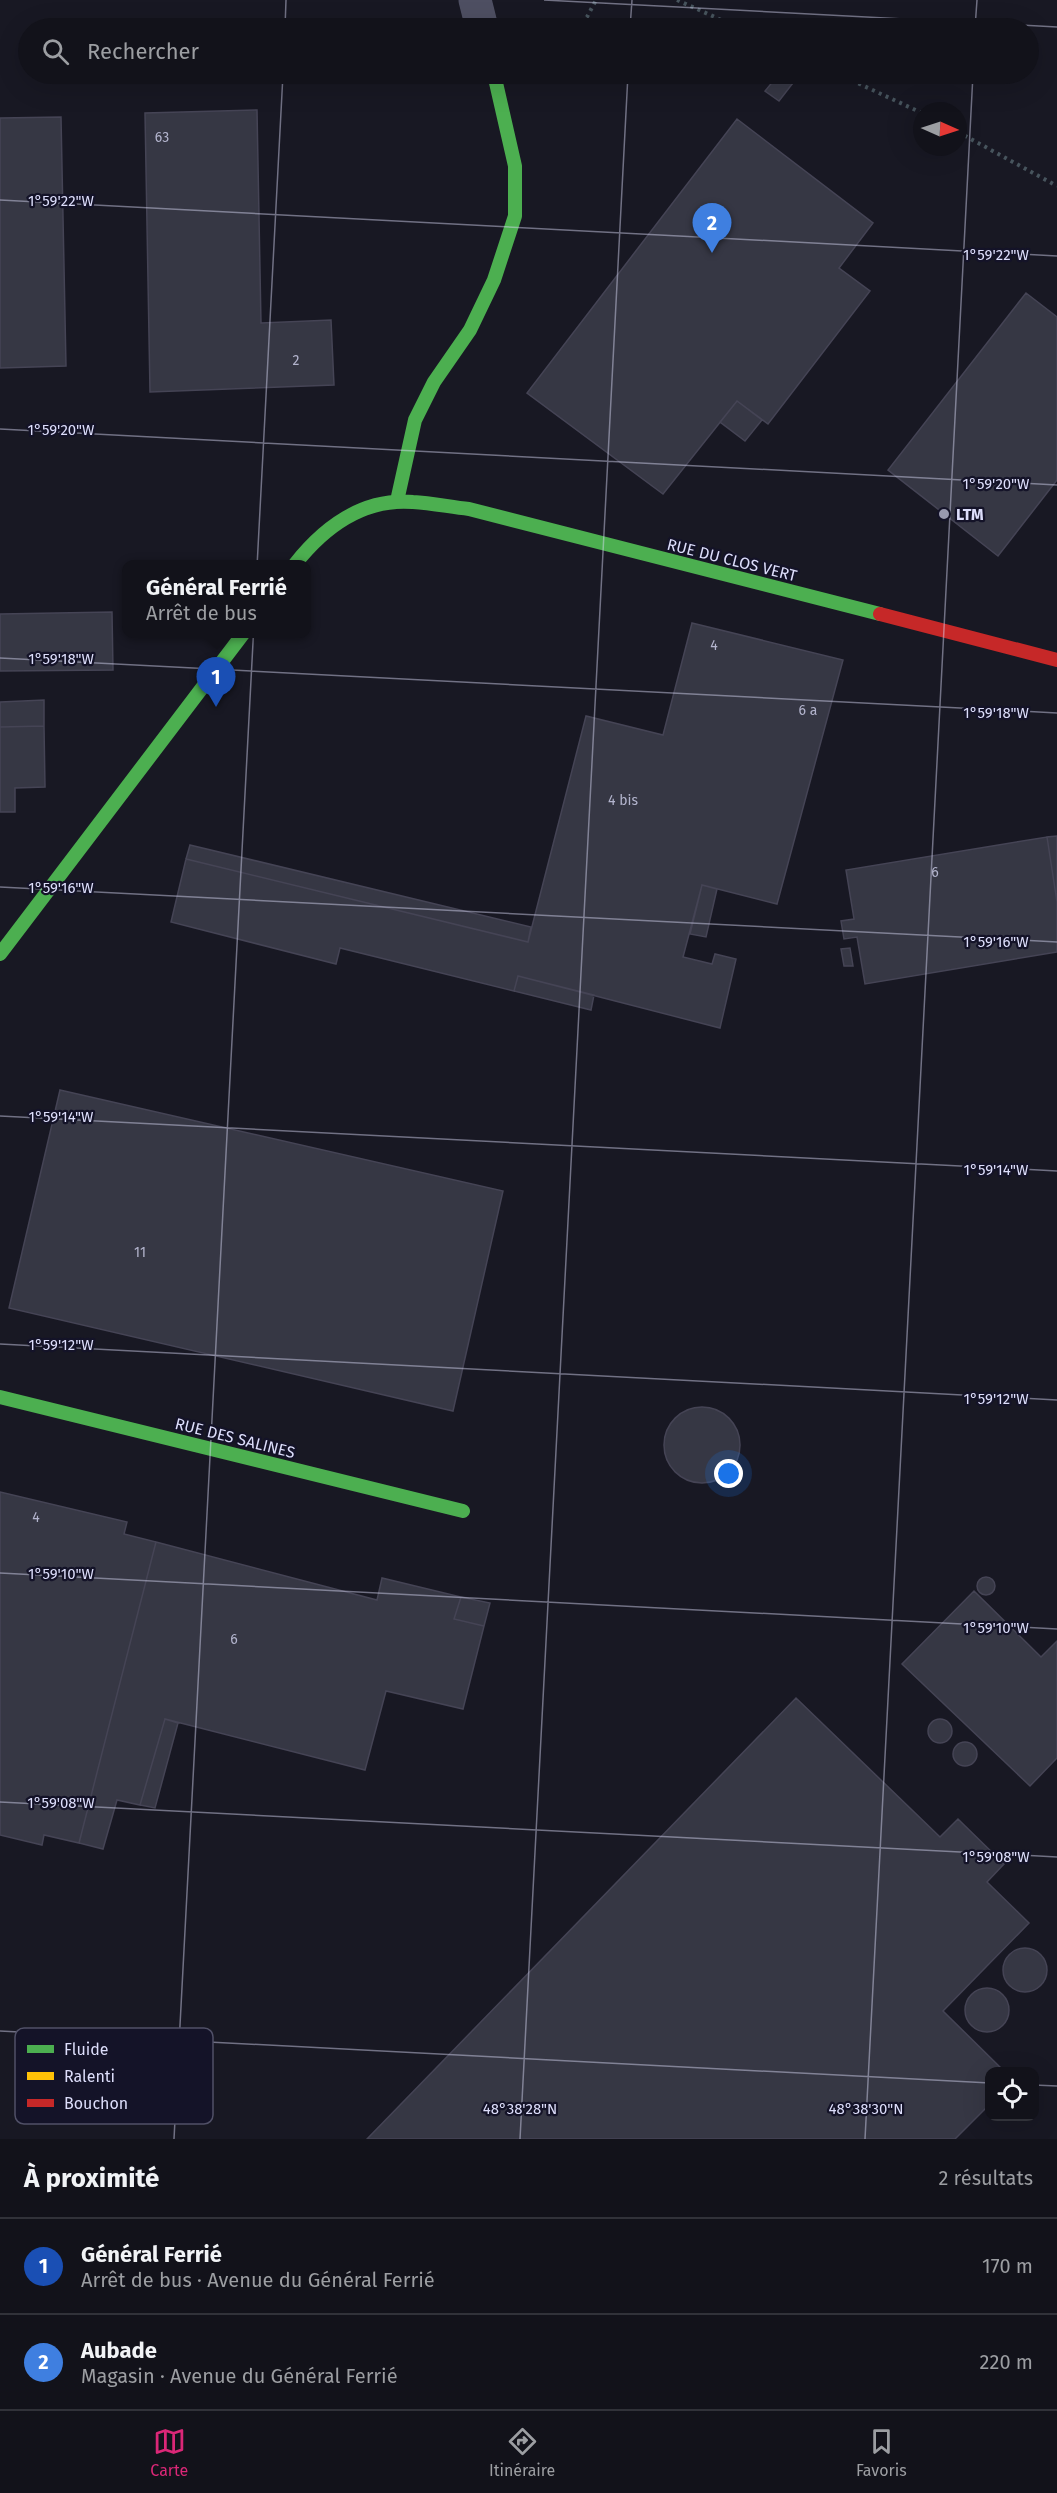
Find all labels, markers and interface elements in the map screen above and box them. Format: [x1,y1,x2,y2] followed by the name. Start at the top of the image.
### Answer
[18,18,1039,84] search box
[39,35,72,68] icon: search
[87,38,199,65] text: Rechercher
[913,102,967,156] north arrow
[155,129,169,146] house number: 63
[28,192,95,210] text: 1°59'22"W
[692,204,732,253] pin: 2
[963,246,1030,264] text: 1°59'22"W
[293,352,300,369] house number: 2
[28,421,95,439] text: 1°59'20"W
[963,475,1030,493] text: 1°59'20"W
[956,505,984,524] place label: LTM
[937,507,951,521] marker: LTM
[665,535,800,586] street label: RUE DU CLOS VERT
[122,560,311,638] popup
[146,574,287,601] text: Général Ferrié
[146,601,257,625] text: Arrêt de bus
[710,637,718,654] house number: 4
[28,650,94,668] text: 1°59'18"W
[196,658,236,707] pin: 1
[799,702,817,719] house number: 6 a
[963,704,1029,722] text: 1°59'18"W
[608,792,638,809] house number: 4 bis
[931,864,939,881] house number: 6
[28,879,94,897] text: 1°59'16"W
[963,933,1029,951] text: 1°59'16"W
[29,1108,94,1126] text: 1°59'14"W
[964,1161,1029,1179] text: 1°59'14"W
[134,1244,146,1261] house number: 11
[28,1336,94,1354] text: 1°59'12"W
[963,1390,1029,1408] text: 1°59'12"W
[173,1414,297,1462] street label: RUE DES SALINES
[714,1459,743,1488] your location
[32,1509,40,1526] house number: 4
[28,1565,95,1583] text: 1°59'10"W
[963,1619,1030,1637] text: 1°59'10"W
[230,1631,238,1648] house number: 6
[27,1794,95,1812] text: 1°59'08"W
[962,1848,1030,1866] text: 1°59'08"W
[15,2028,213,2124] legend
[64,2040,109,2059] text: Fluide
[64,2067,115,2086] text: Ralenti
[985,2067,1039,2121] map controls
[985,2067,1039,2121] button: locate
[64,2094,128,2113] text: Bouchon
[483,2100,557,2118] text: 48°38'28"N
[829,2100,903,2118] text: 48°38'30"N
[24,2163,159,2194] text: À proximité
[938,2166,1033,2190] text: 2 résultats
[81,2241,222,2268] text: Général Ferrié
[39,2254,48,2278] text: 1
[982,2254,1033,2278] text: 170 m
[81,2268,435,2292] text: Arrêt de bus · Avenue du Général Ferrié
[81,2337,157,2364] text: Aubade
[38,2350,49,2374] text: 2
[980,2350,1033,2374] text: 220 m
[81,2364,398,2388] text: Magasin · Avenue du Général Ferrié
[150,2425,188,2480] tab: Carte
[489,2425,555,2480] tab: Itinéraire
[856,2425,907,2480] tab: Favoris

